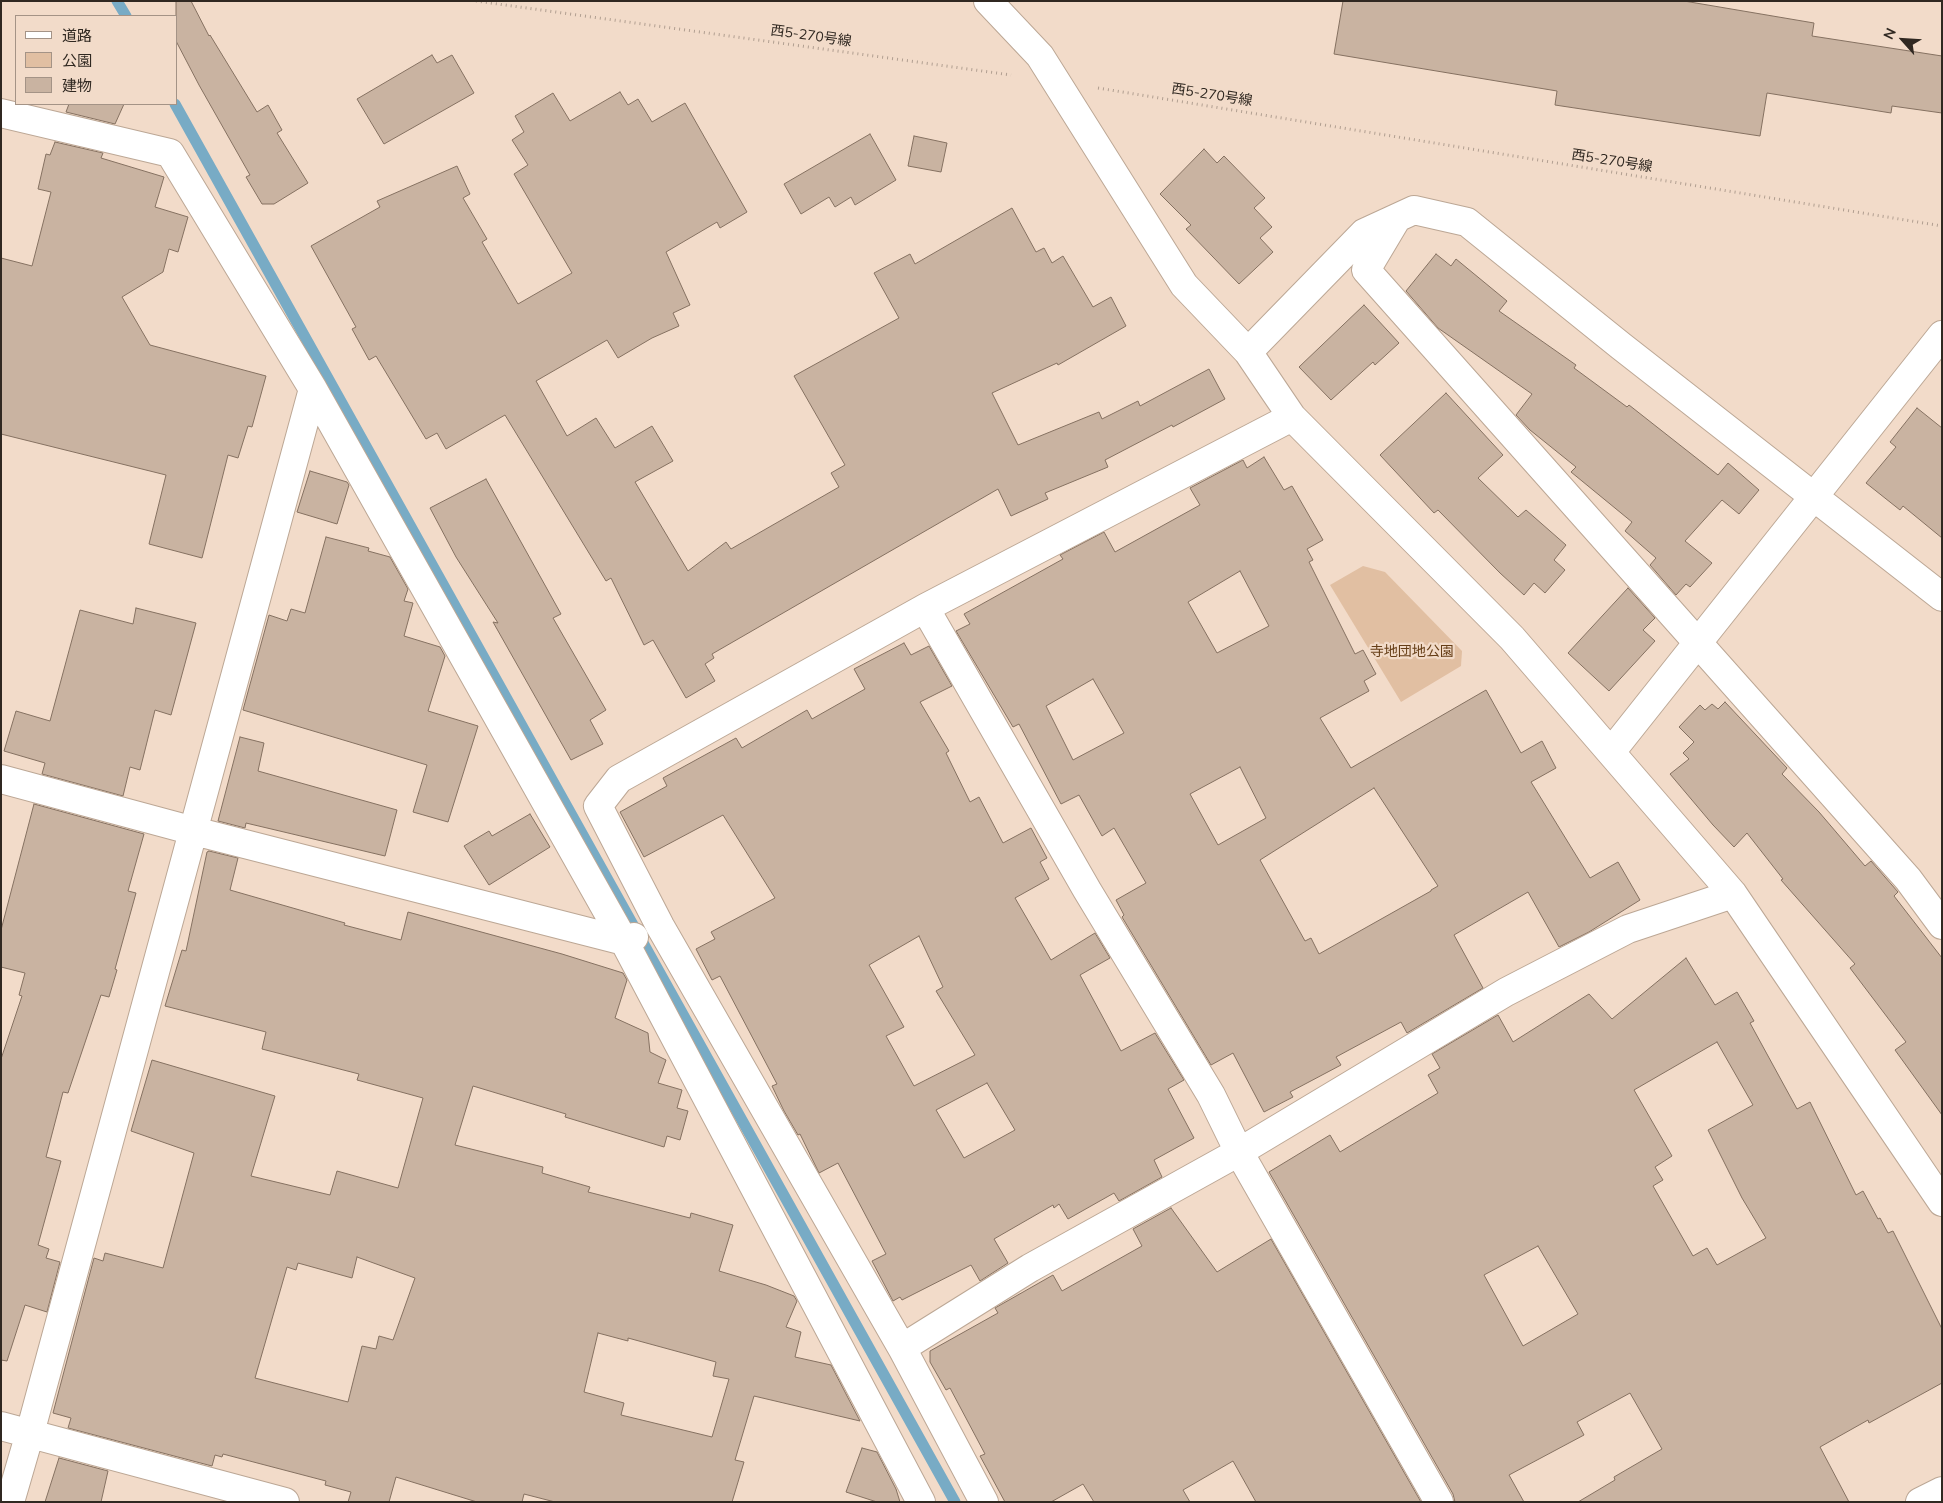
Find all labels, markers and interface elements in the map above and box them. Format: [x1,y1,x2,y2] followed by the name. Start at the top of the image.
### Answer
[15,15,178,105] legend
[1878,15,1928,65] north arrow
[769,22,853,50] street label: 西5-270号線
[1879,25,1900,42] text: N
[62,26,92,45] text: 道路
[62,51,92,70] text: 公園
[62,76,92,95] text: 建物
[1170,80,1254,110] street label: 西5-270号線
[1570,146,1654,176] street label: 西5-270号線
[1370,644,1454,660] park label: 寺地団地公園

